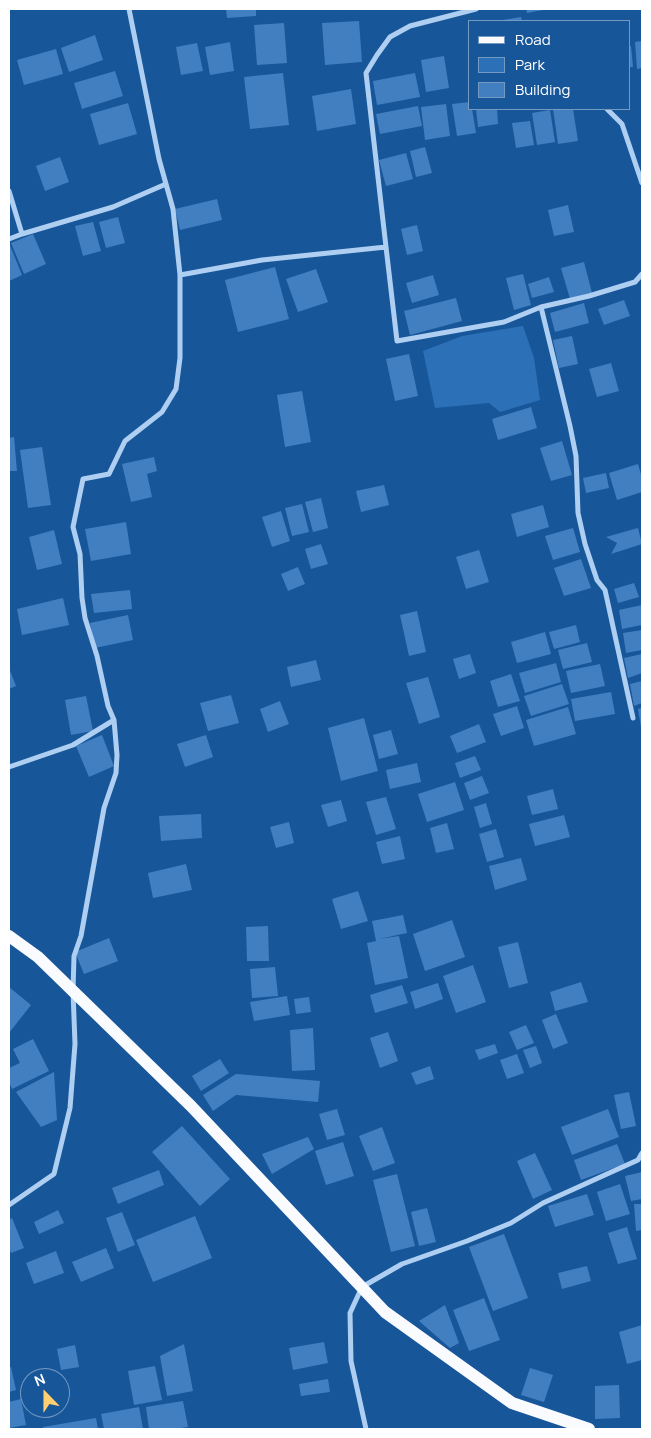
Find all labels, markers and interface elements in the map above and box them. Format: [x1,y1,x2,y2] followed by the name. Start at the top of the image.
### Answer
[468,20,631,110] legend
[515,29,551,50] text: Road
[515,54,545,75] text: Park
[515,79,570,100] text: Building
[20,1368,70,1418] north arrow
[31,1369,48,1390] text: N

